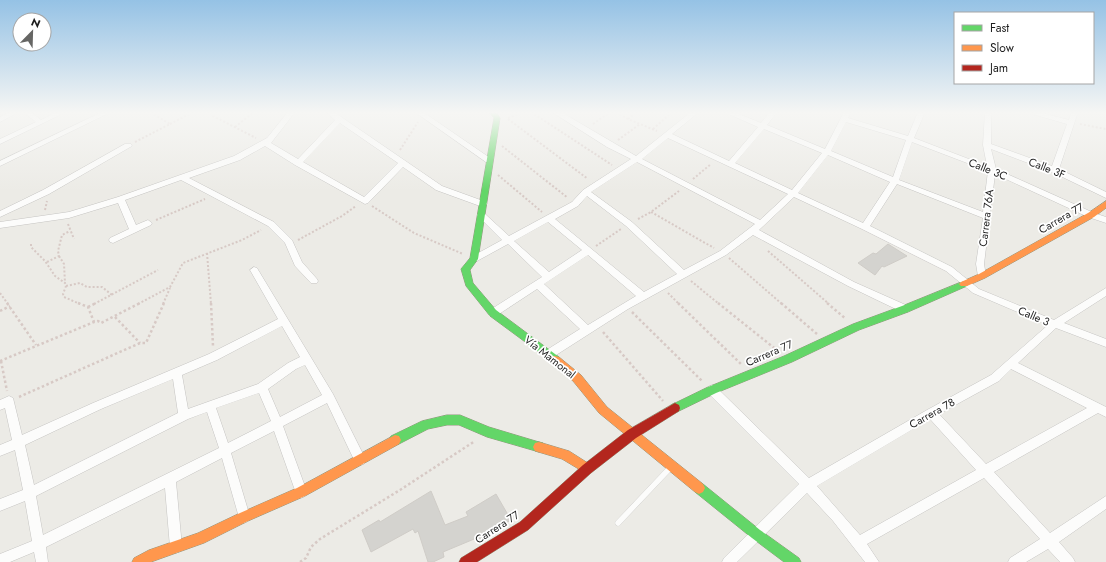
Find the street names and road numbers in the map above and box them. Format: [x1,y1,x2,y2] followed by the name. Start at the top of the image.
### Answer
[966,154,1010,184] street label: Calle 3C
[1026,154,1068,182] street label: Calle 3F
[975,188,998,248] street label: Carrera 76A
[1035,199,1087,237] street label: Carrera 77
[1016,302,1052,330] street label: Calle 3
[521,332,579,382] street label: Vía Mamonal
[743,336,795,370] street label: Carrera 77
[906,394,958,432] street label: Carrera 78
[472,507,522,547] street label: Carrera 77

